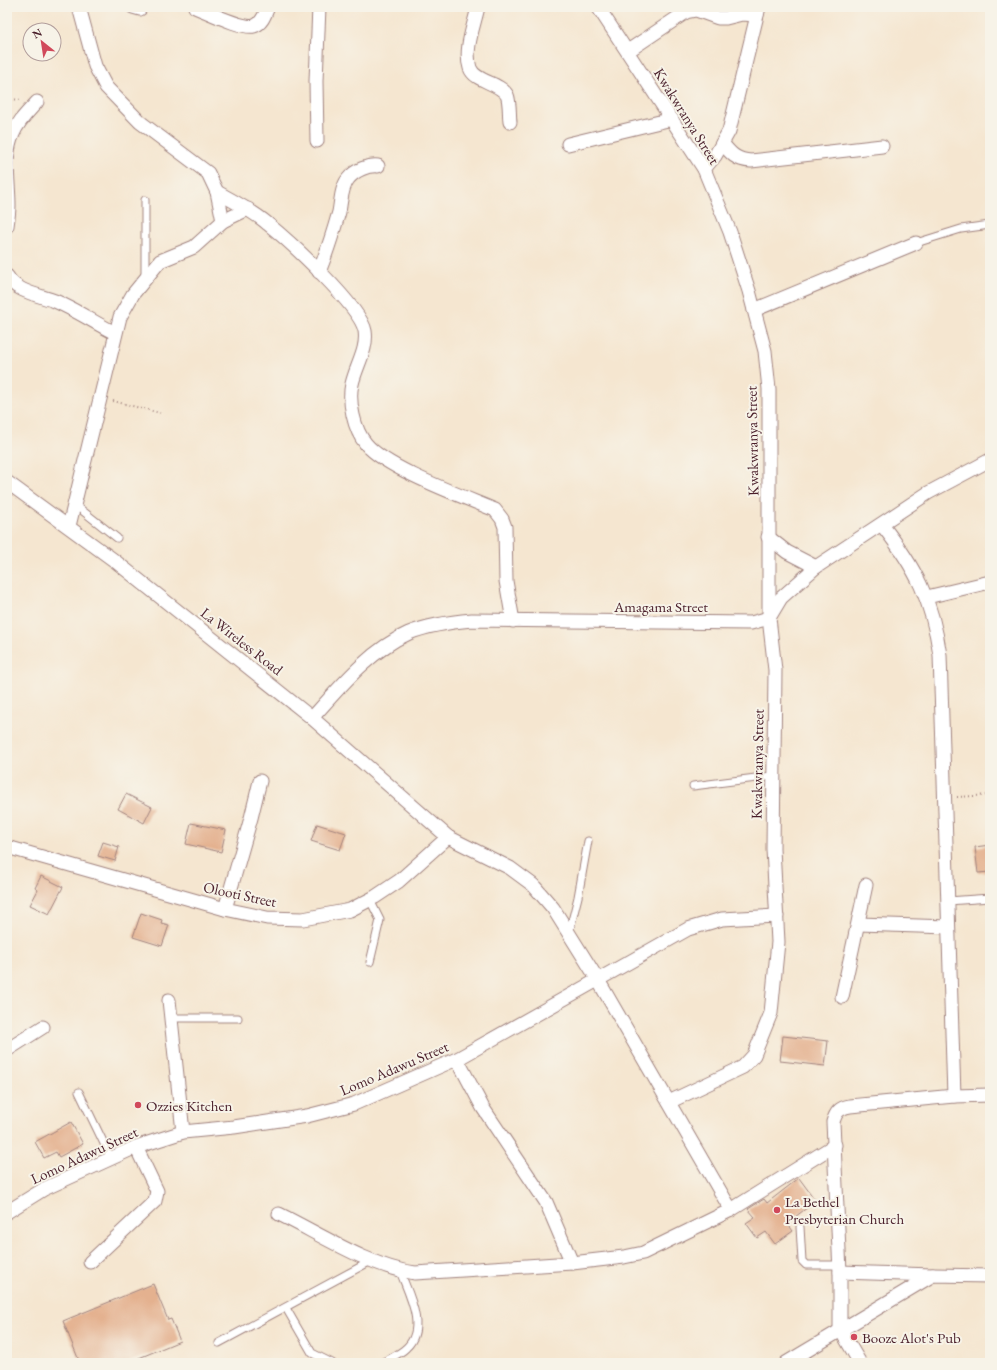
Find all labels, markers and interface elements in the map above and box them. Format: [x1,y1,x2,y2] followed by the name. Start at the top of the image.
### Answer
[22,22,62,62] north arrow
[30,25,44,42] text: N
[650,64,724,168] street label: Kwakwranya Street
[742,385,762,496] street label: Kwakwranya Street
[613,597,708,616] street label: Amagama Street
[197,603,287,679] street label: La Wireless Road
[747,708,767,819] street label: Kwakwranya Street
[202,877,279,911] street label: Olooti Street
[337,1036,451,1099] street label: Lomo Adawu Street
[146,1096,232,1115] place label: Ozzies Kitchen
[133,1100,143,1110] marker: Ozzies Kitchen
[27,1122,141,1188] street label: Lomo Adawu Street
[785,1192,904,1228] place label: La Bethel Presbyterian Church
[772,1205,782,1215] marker: La Bethel Presbyterian Church
[862,1328,961,1347] place label: Booze Alot's Pub
[849,1332,859,1342] marker: Booze Alot's Pub

